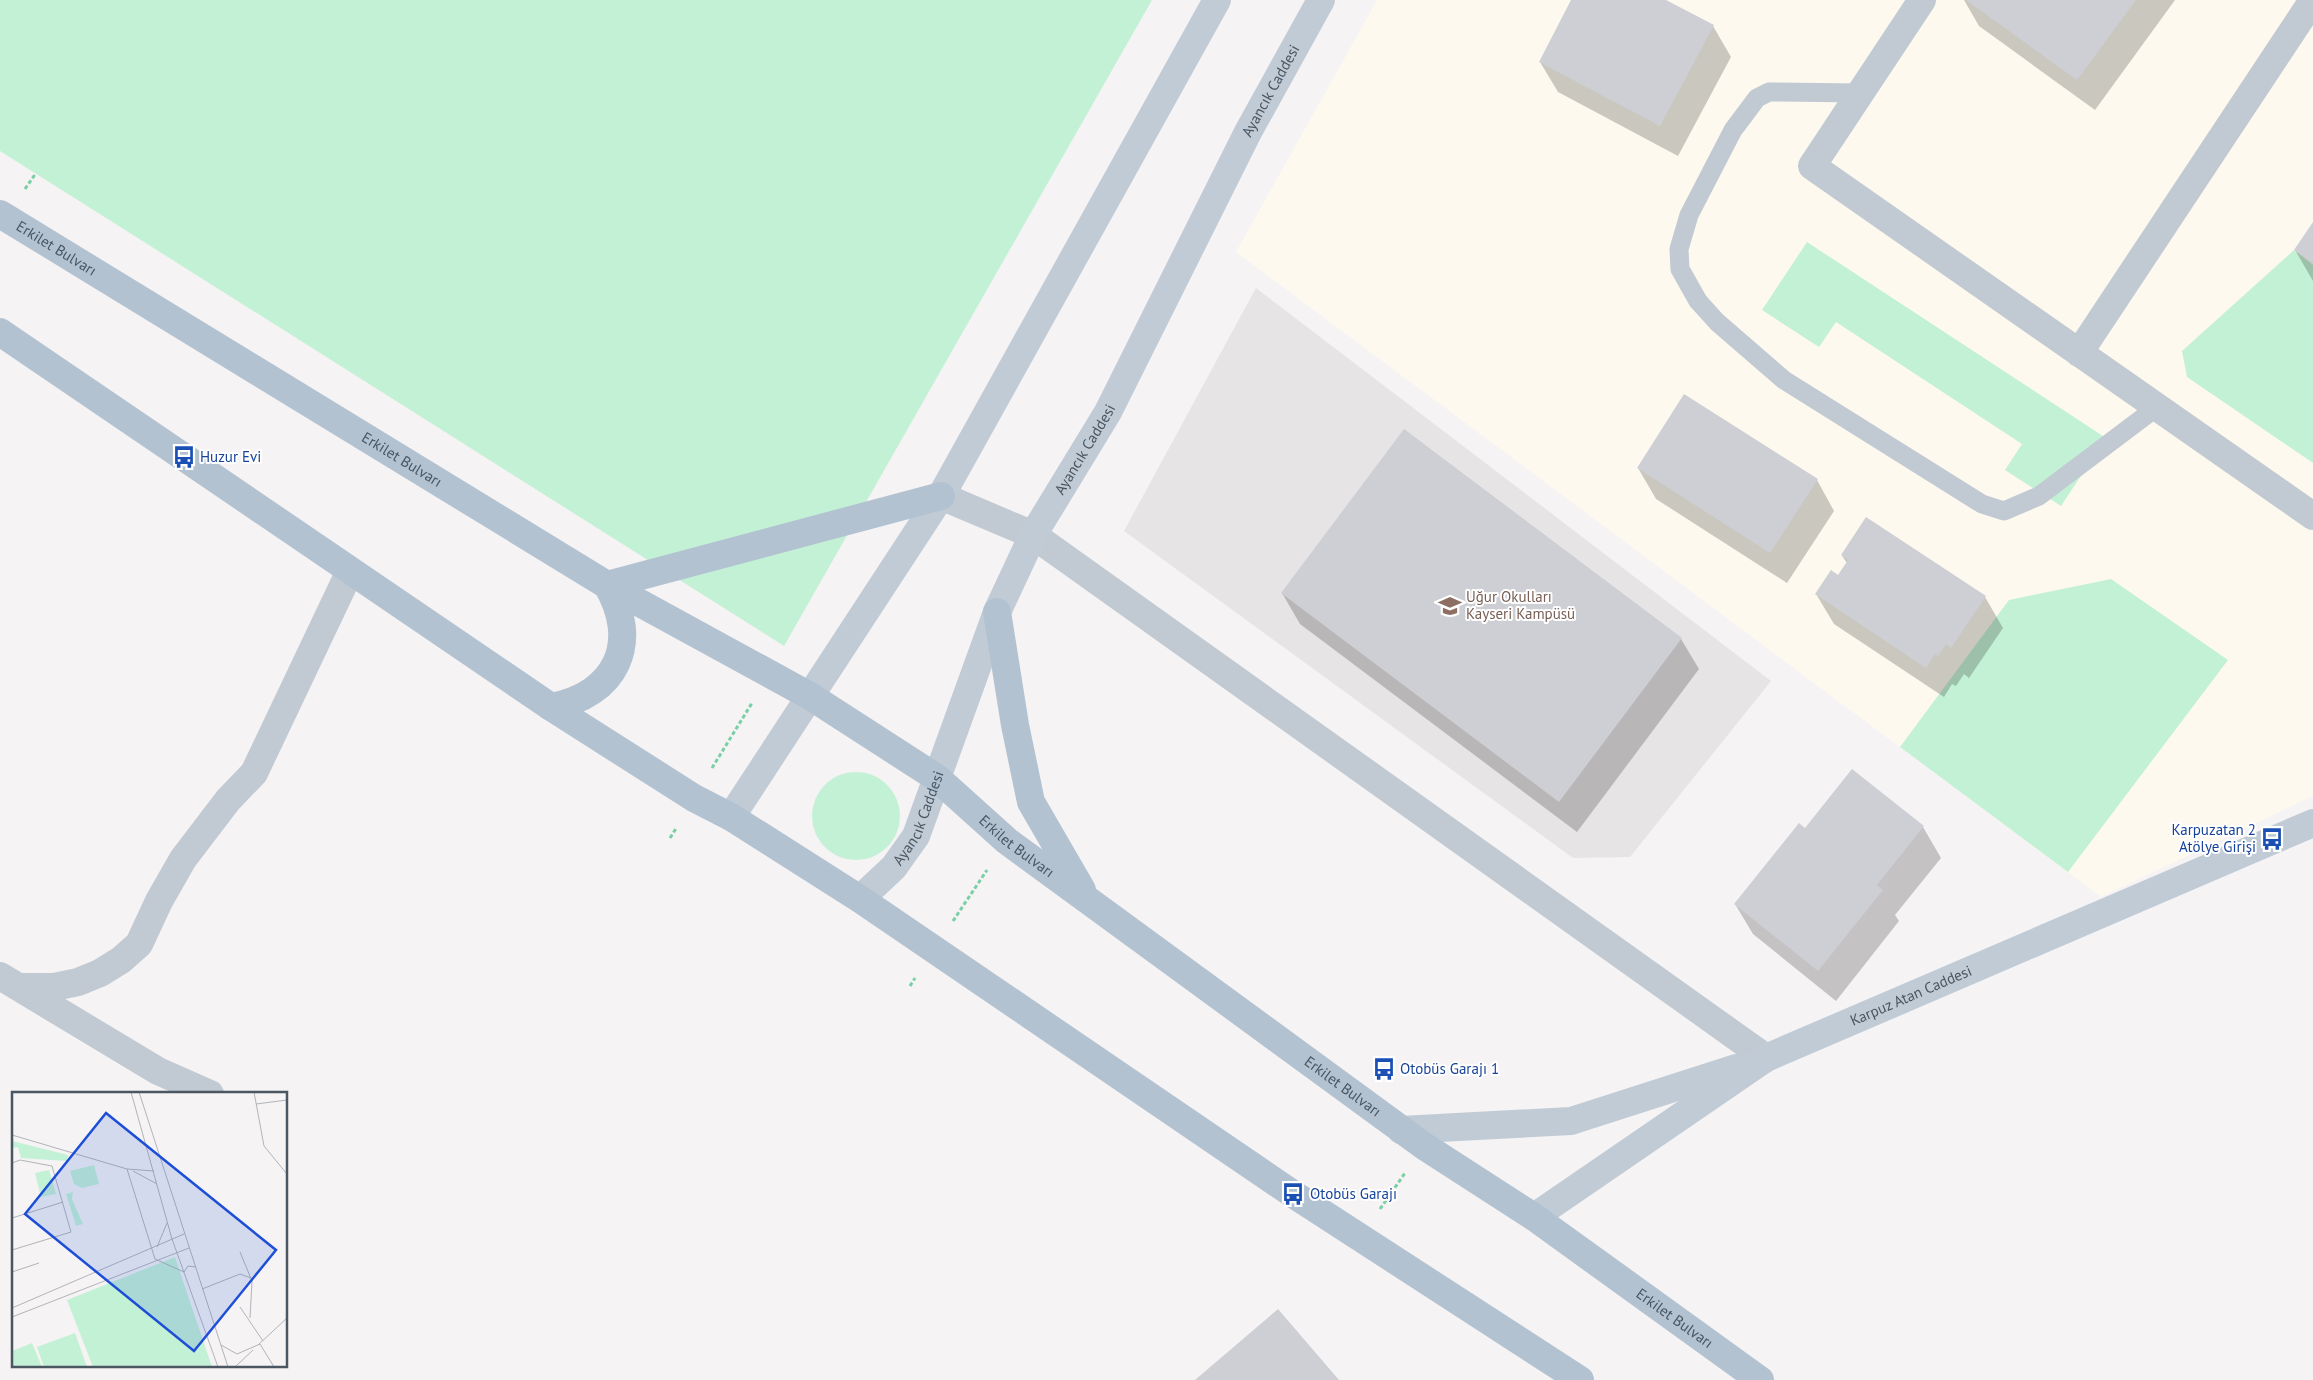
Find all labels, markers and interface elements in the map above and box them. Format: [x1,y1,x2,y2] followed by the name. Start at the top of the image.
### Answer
[1237,41,1303,140] street label: Ayancık Caddesi
[13,216,100,280] street label: Erkilet Bulvarı
[1050,401,1119,498] street label: Ayancık Caddesi
[359,427,446,491] street label: Erkilet Bulvarı
[171,444,197,470] bus stop icon: Huzur Evi
[200,447,261,466] place label: Huzur Evi
[1466,587,1575,623] place label: Uğur Okulları Kayseri Kampüsü
[1437,593,1463,619] school or university icon: Uğur Okulları Kayseri Kampüsü
[888,768,948,869] street label: Ayancık Caddesi
[975,811,1058,881] street label: Erkilet Bulvarı
[2171,820,2256,856] place label: Karpuzatan 2 Atölye Girişi
[2259,826,2285,852] bus stop icon: Karpuzatan 2 Atölye Girişi
[1847,961,1974,1030] street label: Karpuz Atan Caddesi
[1301,1052,1385,1121] street label: Erkilet Bulvarı
[1371,1056,1397,1082] bus stop icon: Otobüs Garajı 1
[1400,1059,1499,1078] place label: Otobüs Garajı 1
[12,1092,288,1368] inset map
[1280,1181,1306,1207] bus stop icon: Otobüs Garajı
[1310,1184,1397,1203] place label: Otobüs Garajı
[1633,1284,1717,1352] street label: Erkilet Bulvarı

